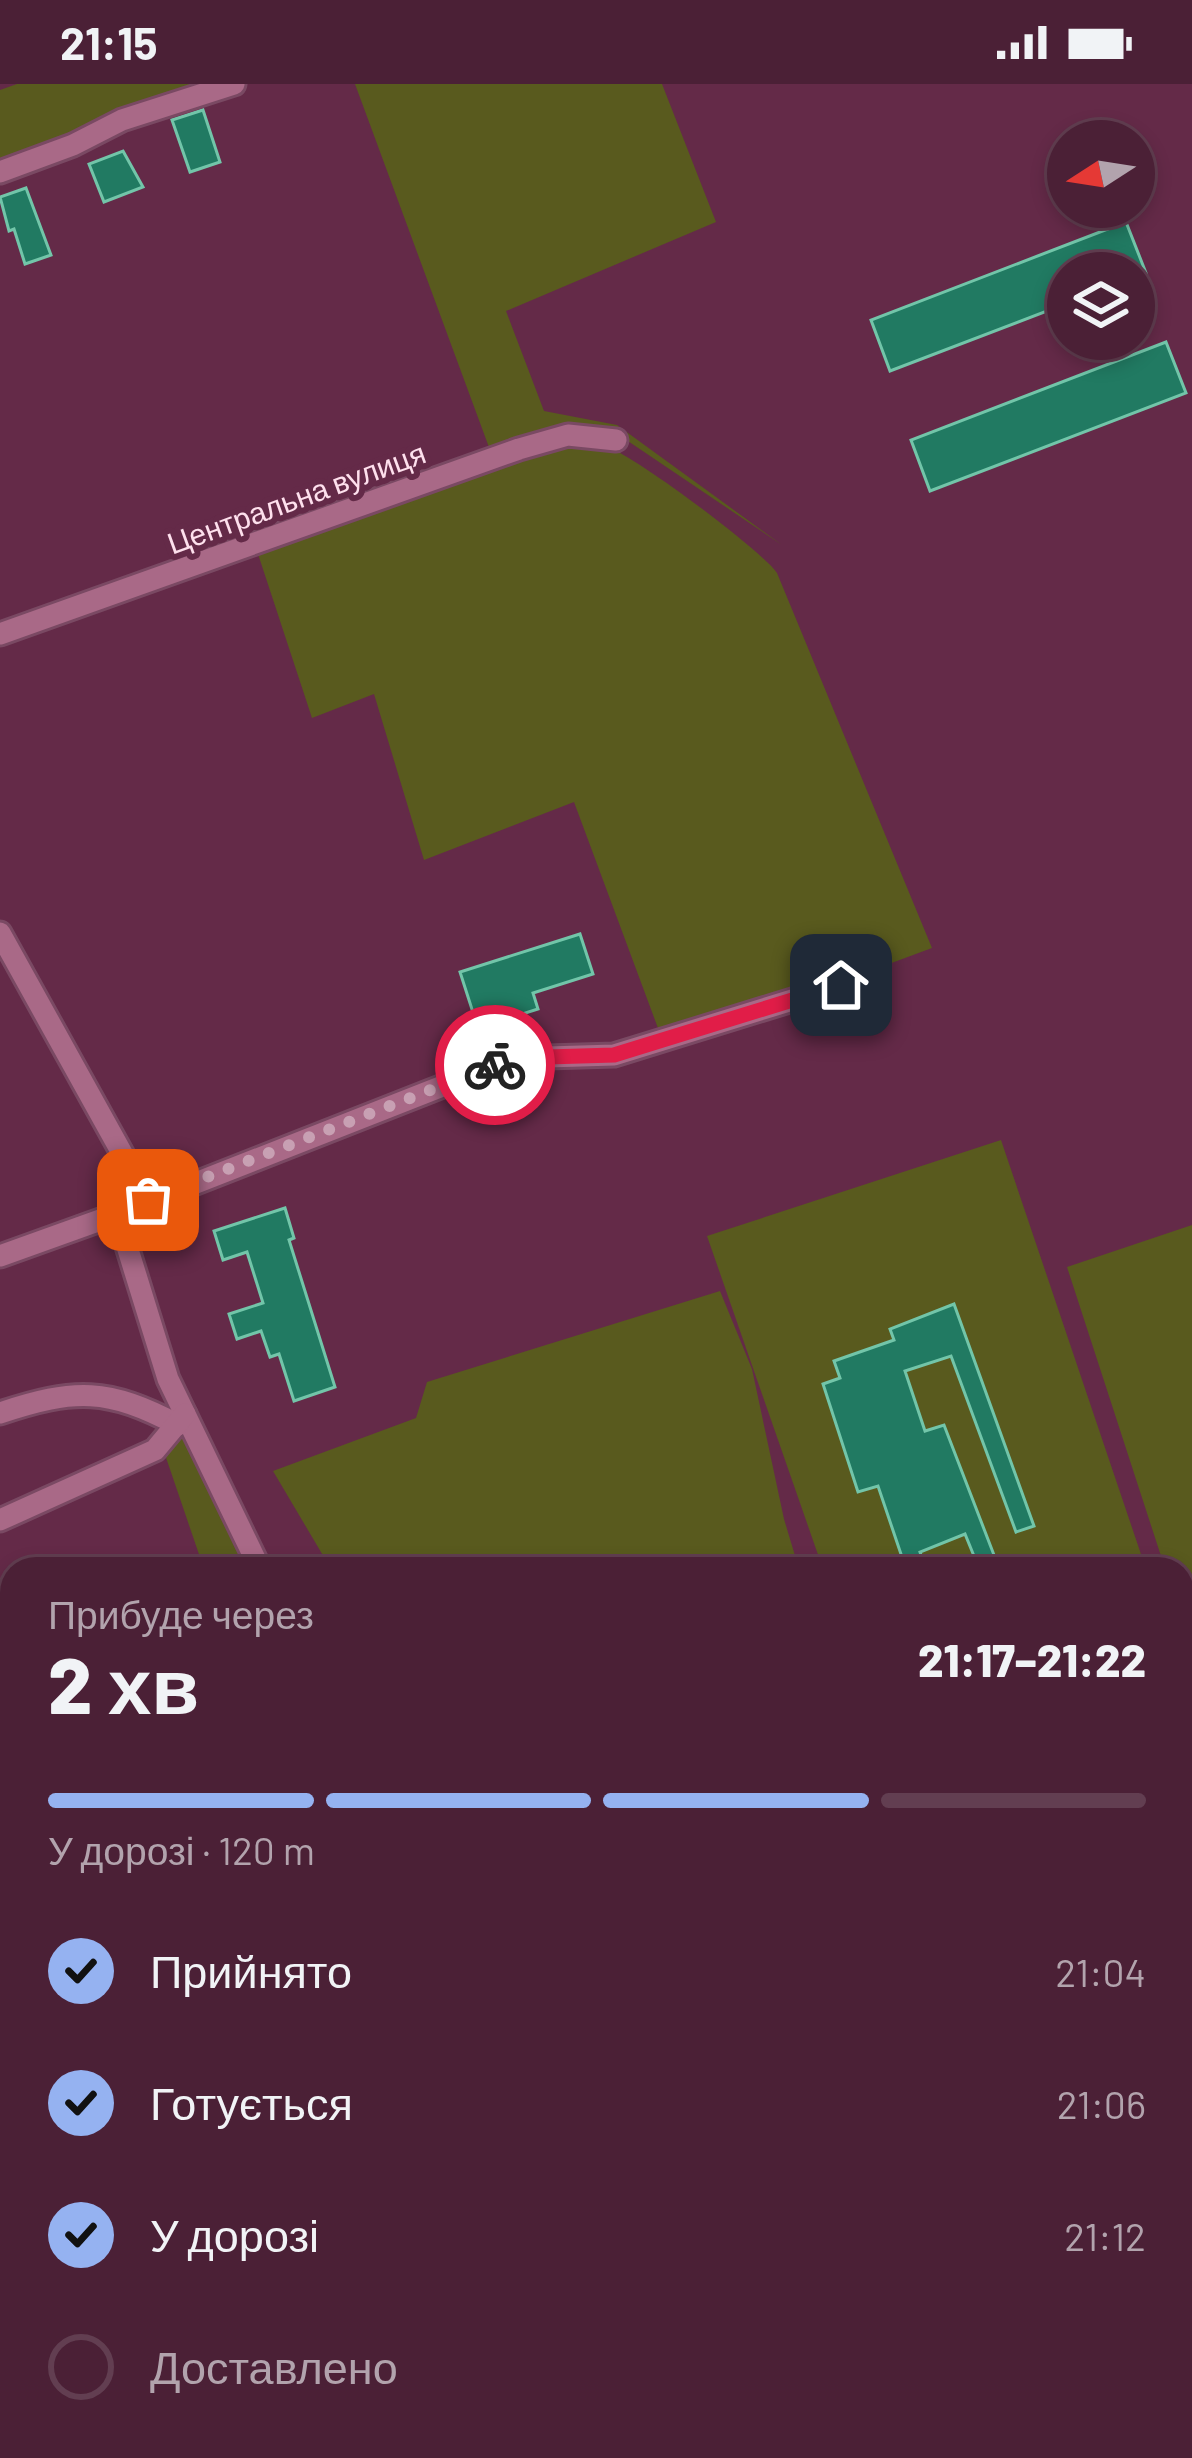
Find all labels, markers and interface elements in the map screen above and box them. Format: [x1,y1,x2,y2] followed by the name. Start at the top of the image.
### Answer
[60,15,157,69] text: 21:15
[1047,120,1155,228] north arrow
[1047,120,1155,360] map controls
[1047,252,1155,360] button: layers
[162,434,430,560] street label: Центральна вулиця
[790,934,892,1036] pin
[808,952,874,1018] icon: home
[435,1005,555,1125] courier
[462,1032,528,1098] icon: bike
[97,1149,199,1251] pin
[115,1167,181,1233] icon: bag
[48,1590,314,1637] text: Прибуде через
[918,1632,1146,1686] text: 21:17–21:22
[48,1636,199,1730] text: 2 хв
[48,1826,315,1873] text: У дорозі · 120 m
[48,1938,114,2004] icon: check
[150,1943,352,1997] text: Прийнято
[1055,1948,1146,1995] text: 21:04
[48,2070,114,2136] icon: check
[150,2075,353,2129] text: Готується
[1057,2080,1146,2127] text: 21:06
[48,2202,114,2268] icon: check
[150,2207,319,2261] text: У дорозі
[1064,2212,1146,2259] text: 21:12
[150,2339,398,2393] text: Доставлено

